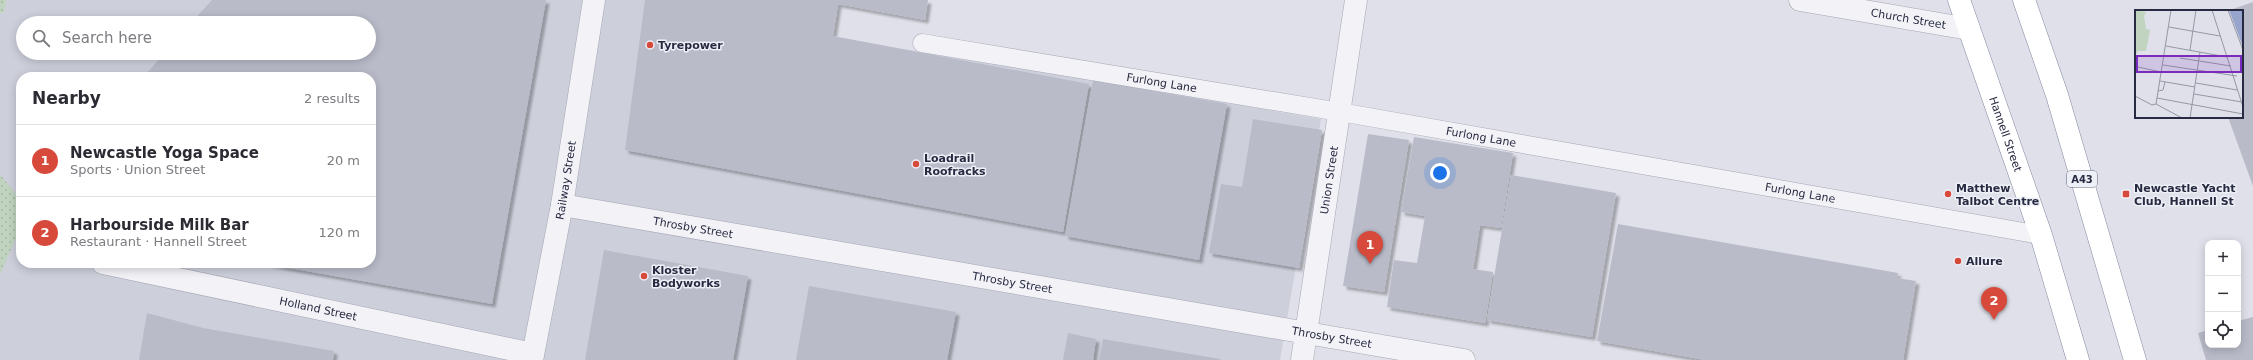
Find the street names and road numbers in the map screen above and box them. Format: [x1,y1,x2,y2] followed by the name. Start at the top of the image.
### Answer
[1870,6,1948,32] street label: Church Street
[1126,70,1198,95] street label: Furlong Lane
[1987,95,2025,174] street label: Hannell Street
[1445,124,1518,149] street label: Furlong Lane
[553,139,579,221] street label: Railway Street
[1317,144,1341,215] street label: Union Street
[2067,171,2097,187] road number: A43
[1764,180,1837,205] street label: Furlong Lane
[651,214,735,241] street label: Throsby Street
[970,269,1054,296] street label: Throsby Street
[278,294,359,323] street label: Holland Street
[1290,324,1373,351] street label: Throsby Street

